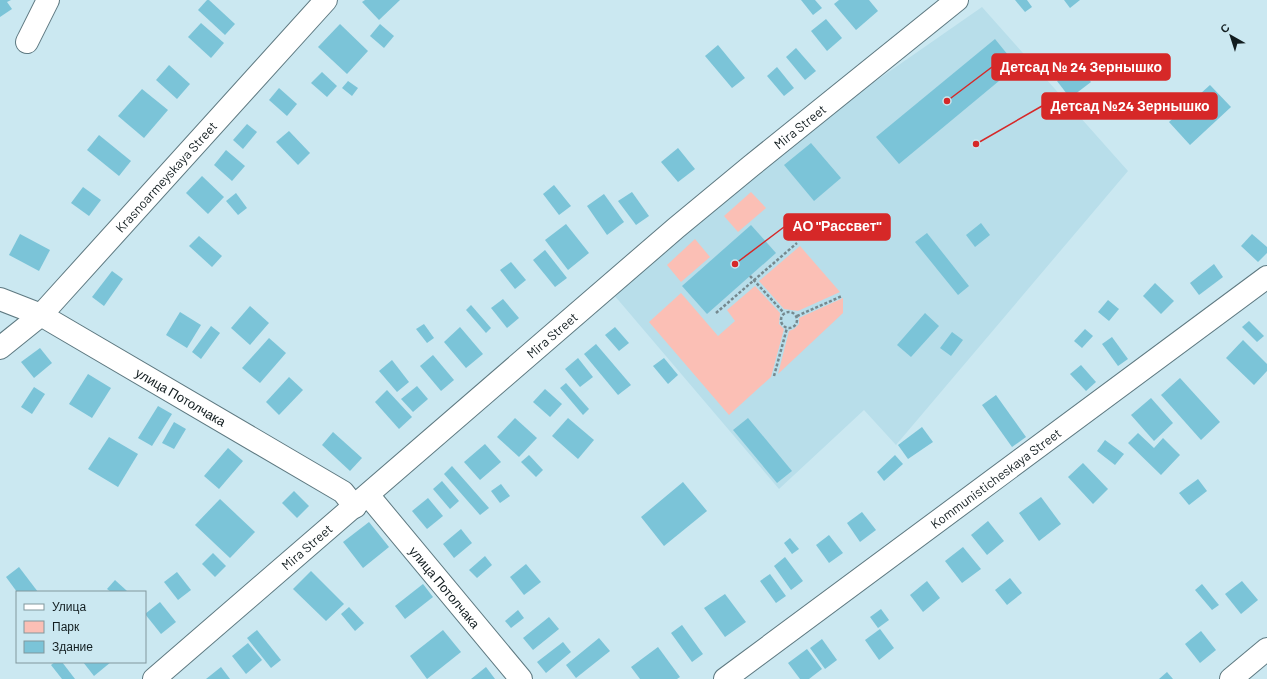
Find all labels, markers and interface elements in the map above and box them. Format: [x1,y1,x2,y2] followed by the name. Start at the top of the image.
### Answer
[1211,16,1251,56] north arrow
[1217,20,1232,35] text: С
[992,54,1170,80] callout: Детсад № 24 Зернышко
[1000,58,1162,75] text: Детсад № 24 Зернышко
[1042,93,1217,119] callout: Детсад №24 Зернышко
[1050,97,1210,114] text: Детсад №24 Зернышко
[771,101,829,152] street label: Mira Street
[112,118,220,236] street label: Krasnoarmeyskaya Street
[784,214,890,240] callout: АО "Рассвет"
[792,217,882,234] text: АО "Рассвет"
[523,309,581,361] street label: Mira Street
[133,364,229,430] street label: улица Потолчака
[927,425,1064,532] street label: Kommunisticheskaya Street
[278,521,336,573] street label: Mira Street
[406,543,484,632] street label: улица Потолчака
[16,591,146,663] legend
[52,599,86,614] text: Улица
[52,619,80,634] text: Парк
[52,639,93,654] text: Здание

